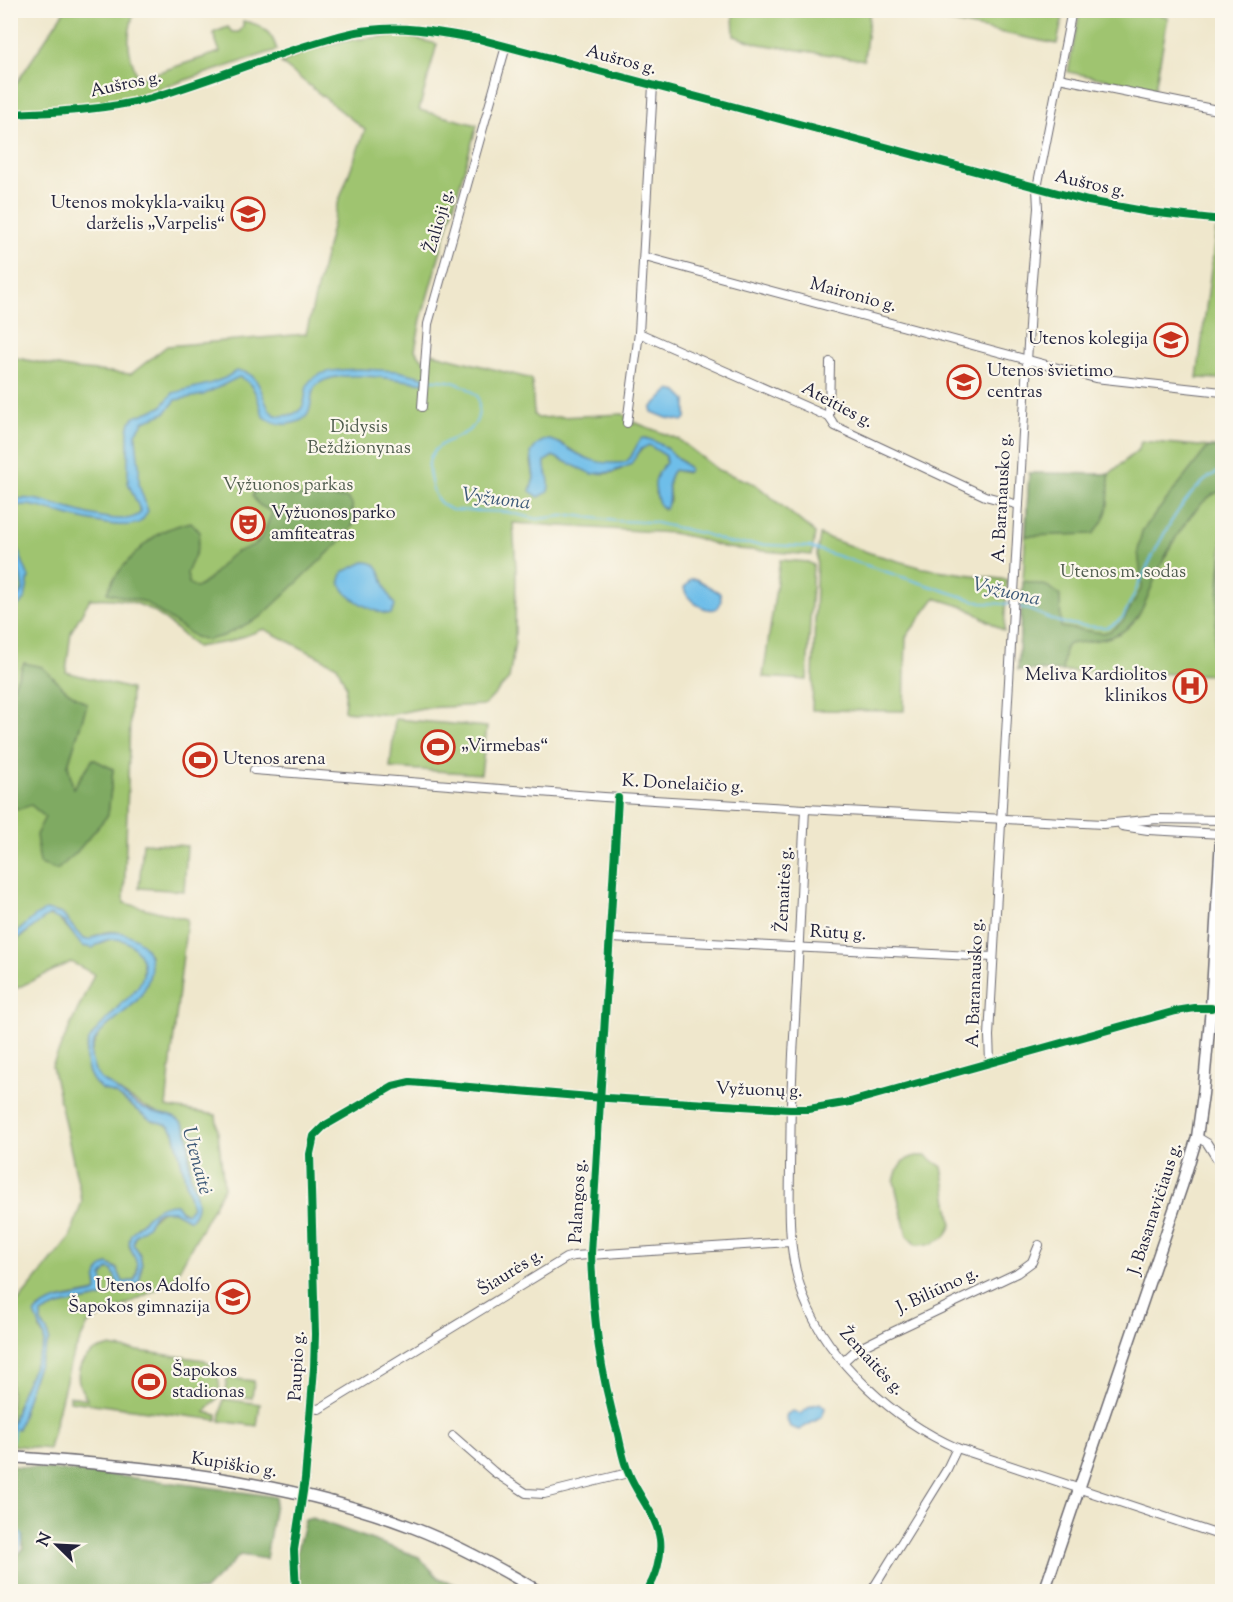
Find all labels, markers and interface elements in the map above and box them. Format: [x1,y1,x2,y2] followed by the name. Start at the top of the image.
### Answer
[583,39,659,83] street label: Aušros g.
[88,65,164,105] street label: Aušros g.
[1052,164,1128,206] street label: Aušros g.
[418,186,462,256] street label: Žalioji g.
[51,191,225,238] place label: Utenos mokykla-vaikų darželis „Varpelis“
[230,196,266,232] school or university icon: Utenos mokykla-vaikų darželis „Varpelis“
[807,272,899,320] street label: Maironio g.
[1153,322,1189,358] school or university icon: Utenos kolegija
[1028,327,1148,353] place label: Utenos kolegija
[987,359,1113,406] place label: Utenos švietimo centras
[946,364,982,400] school or university icon: Utenos švietimo centras
[797,376,877,436] street label: Ateities g.
[307,415,411,462] park label: Didysis Beždžionynas
[987,432,1019,564] street label: A. Baranausko g.
[223,473,353,499] park label: Vyžuonos parkas
[460,481,532,519] water label: Vyžuona
[271,501,396,548] place label: Vyžuonos parko amfiteatras
[230,506,266,542] theatre icon: Vyžuonos parko amfiteatras
[1060,560,1186,586] park label: Utenos m. sodas
[969,571,1043,615] water label: Vyžuona
[1025,663,1167,710] place label: Meliva Kardiolitos klinikos
[1172,668,1208,704] hospital icon: Meliva Kardiolitos klinikos
[420,729,456,765] sports icon: „Virmebas“
[461,734,548,760] place label: „Virmebas“
[182,742,218,778] sports icon: Utenos arena
[223,747,326,773] place label: Utenos arena
[621,769,745,801] street label: K. Donelaičio g.
[770,846,800,932] street label: Žemaitės g.
[961,918,991,1048] street label: A. Baranausko g.
[809,920,867,948] street label: Rūtų g.
[715,1076,803,1106] street label: Vyžuonų g.
[173,1124,219,1198] water label: Utenaitė
[1122,1140,1190,1279] street label: J. Basanavičiaus g.
[564,1158,594,1244] street label: Palangos g.
[473,1242,549,1304] street label: Šiaurės g.
[892,1261,983,1322] street label: J. Biliūno g.
[68,1274,210,1321] place label: Utenos Adolfo Šapokos gimnazija
[215,1279,251,1315] school or university icon: Utenos Adolfo Šapokos gimnazija
[832,1322,910,1402] street label: Žemaitės g.
[283,1330,313,1402] street label: Paupio g.
[172,1359,244,1406] place label: Šapokos stadionas
[131,1364,167,1400] sports icon: Šapokos stadionas
[189,1446,279,1486] street label: Kupiškio g.
[27,1515,87,1575] north arrow
[32,1529,59,1550] text: N

